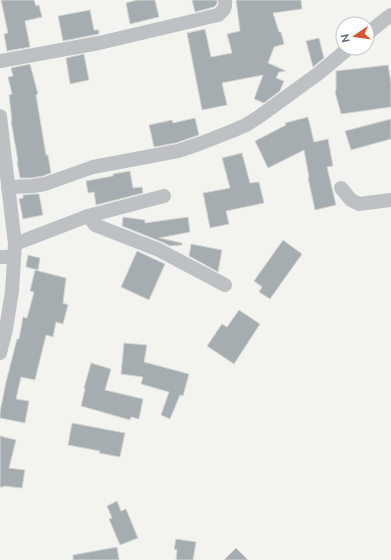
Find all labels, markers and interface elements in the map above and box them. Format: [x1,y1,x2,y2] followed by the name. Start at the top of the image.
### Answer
[335,16,375,56] north arrow
[338,33,353,44] text: N

